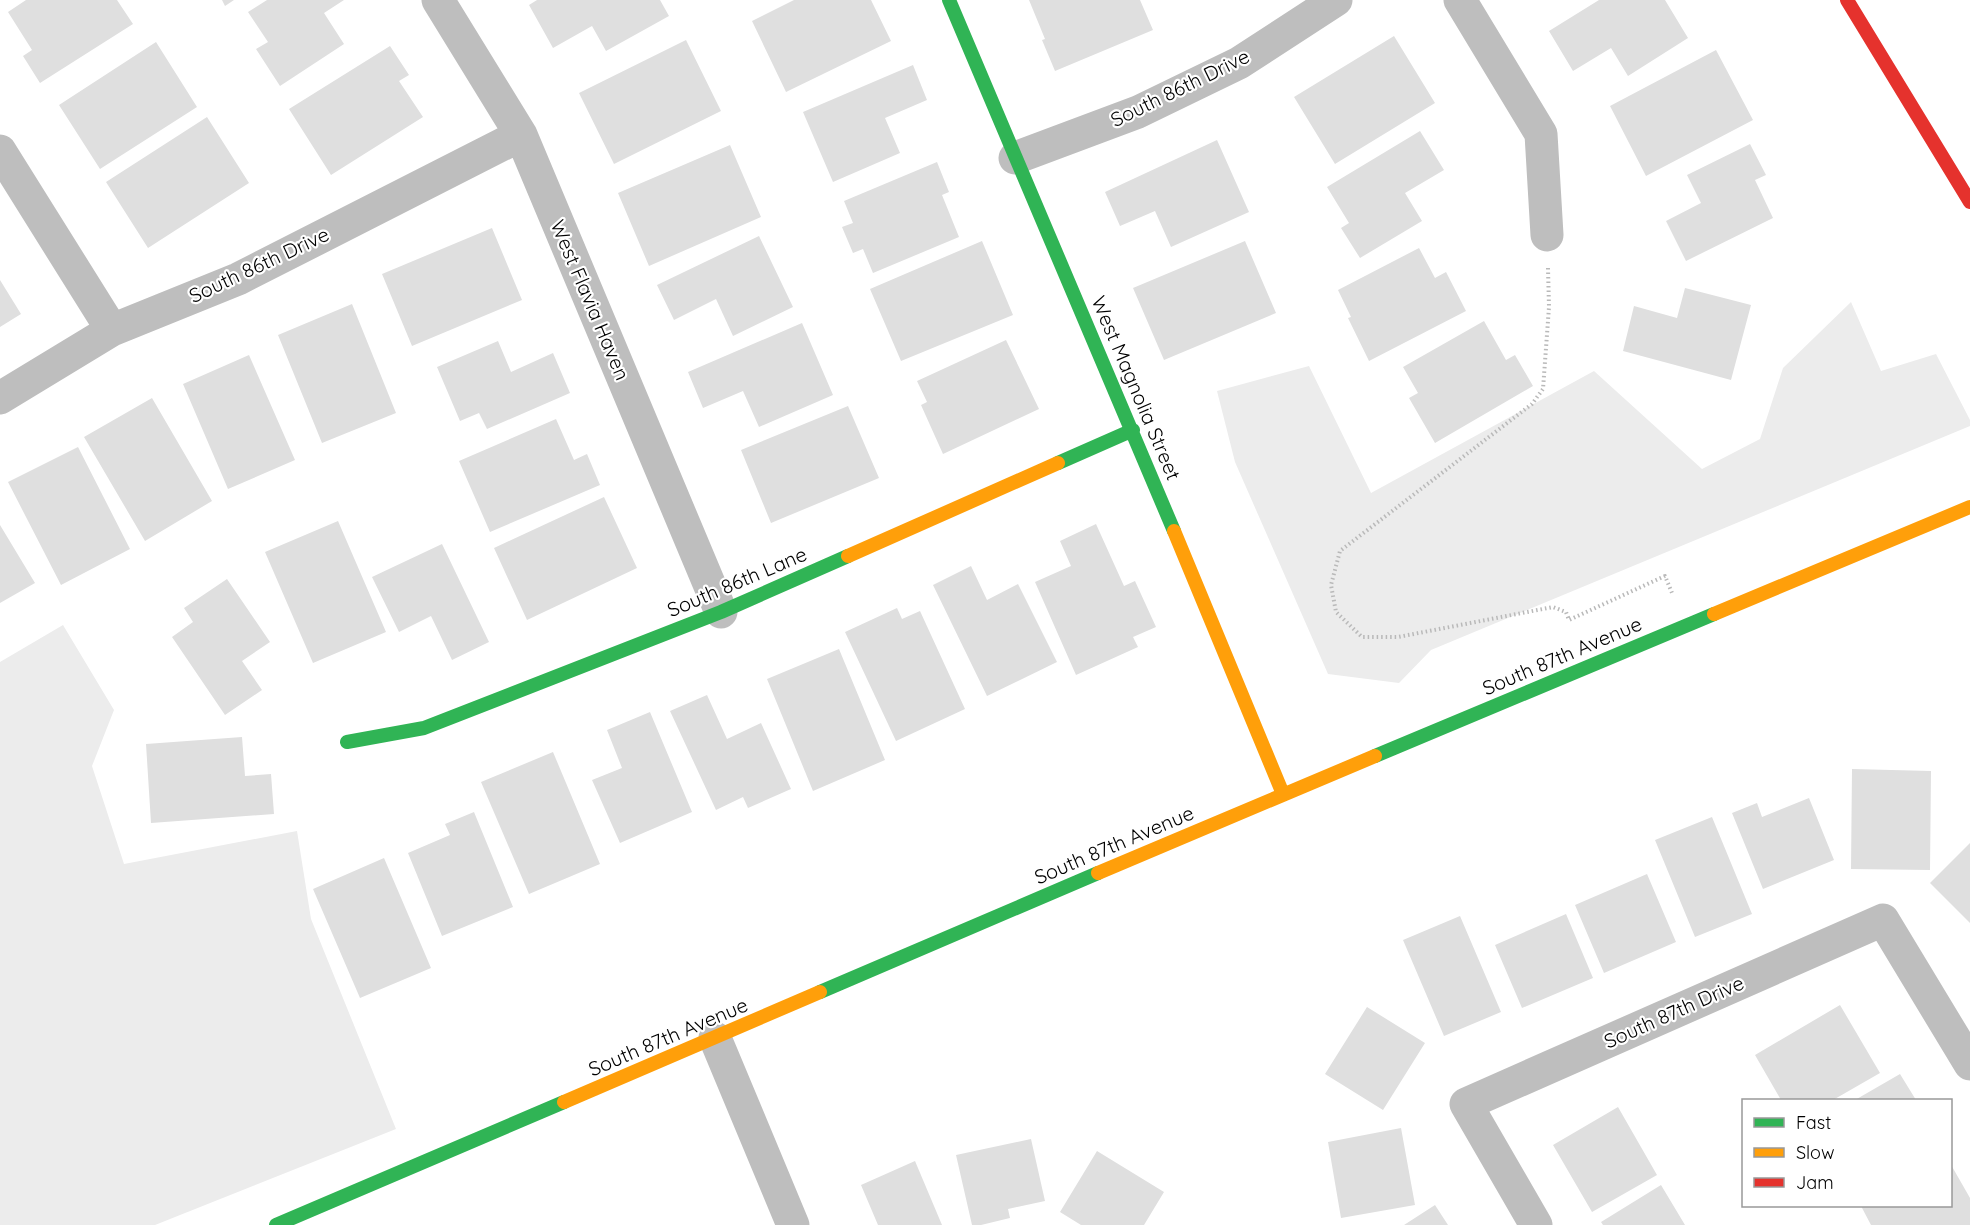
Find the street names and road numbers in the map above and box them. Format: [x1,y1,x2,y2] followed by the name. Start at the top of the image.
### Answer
[1106,43,1253,132] street label: South 86th Drive
[545,216,636,384] street label: West Flavia Haven
[185,221,333,308] street label: South 86th Drive
[1086,292,1187,484] street label: West Magnolia Street
[663,541,810,622] street label: South 86th Lane
[1478,611,1645,700] street label: South 87th Avenue
[1030,800,1197,889] street label: South 87th Avenue
[1600,970,1748,1054] street label: South 87th Drive
[584,992,751,1081] street label: South 87th Avenue

